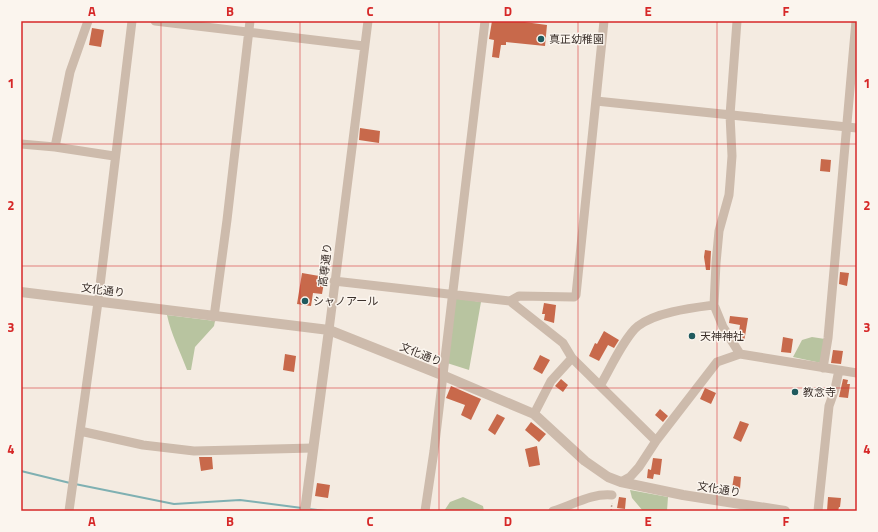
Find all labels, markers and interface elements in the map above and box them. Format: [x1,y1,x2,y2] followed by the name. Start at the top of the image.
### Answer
[88,1,96,21] text: A
[226,1,234,21] text: B
[366,1,374,21] text: C
[504,1,512,21] text: D
[644,1,652,21] text: E
[783,1,790,21] text: F
[549,31,604,47] place label: 真正幼稚園
[536,34,546,44] marker: 真正幼稚園
[7,73,15,93] text: 1
[863,73,871,93] text: 1
[7,195,15,215] text: 2
[863,195,871,215] text: 2
[314,242,336,288] street label: 高専通り
[80,279,126,301] street label: 文化通り
[313,293,378,309] place label: シャノアール
[300,296,310,306] marker: シャノアール
[7,317,15,337] text: 3
[863,317,871,337] text: 3
[700,328,744,344] place label: 天神神社
[687,331,697,341] marker: 天神神社
[398,338,444,370] street label: 文化通り
[803,384,836,400] place label: 教念寺
[790,387,800,397] marker: 教念寺
[7,439,15,459] text: 4
[863,439,871,459] text: 4
[696,478,742,500] street label: 文化通り
[88,511,96,531] text: A
[226,511,234,531] text: B
[366,511,374,531] text: C
[504,511,512,531] text: D
[644,511,652,531] text: E
[783,511,790,531] text: F

